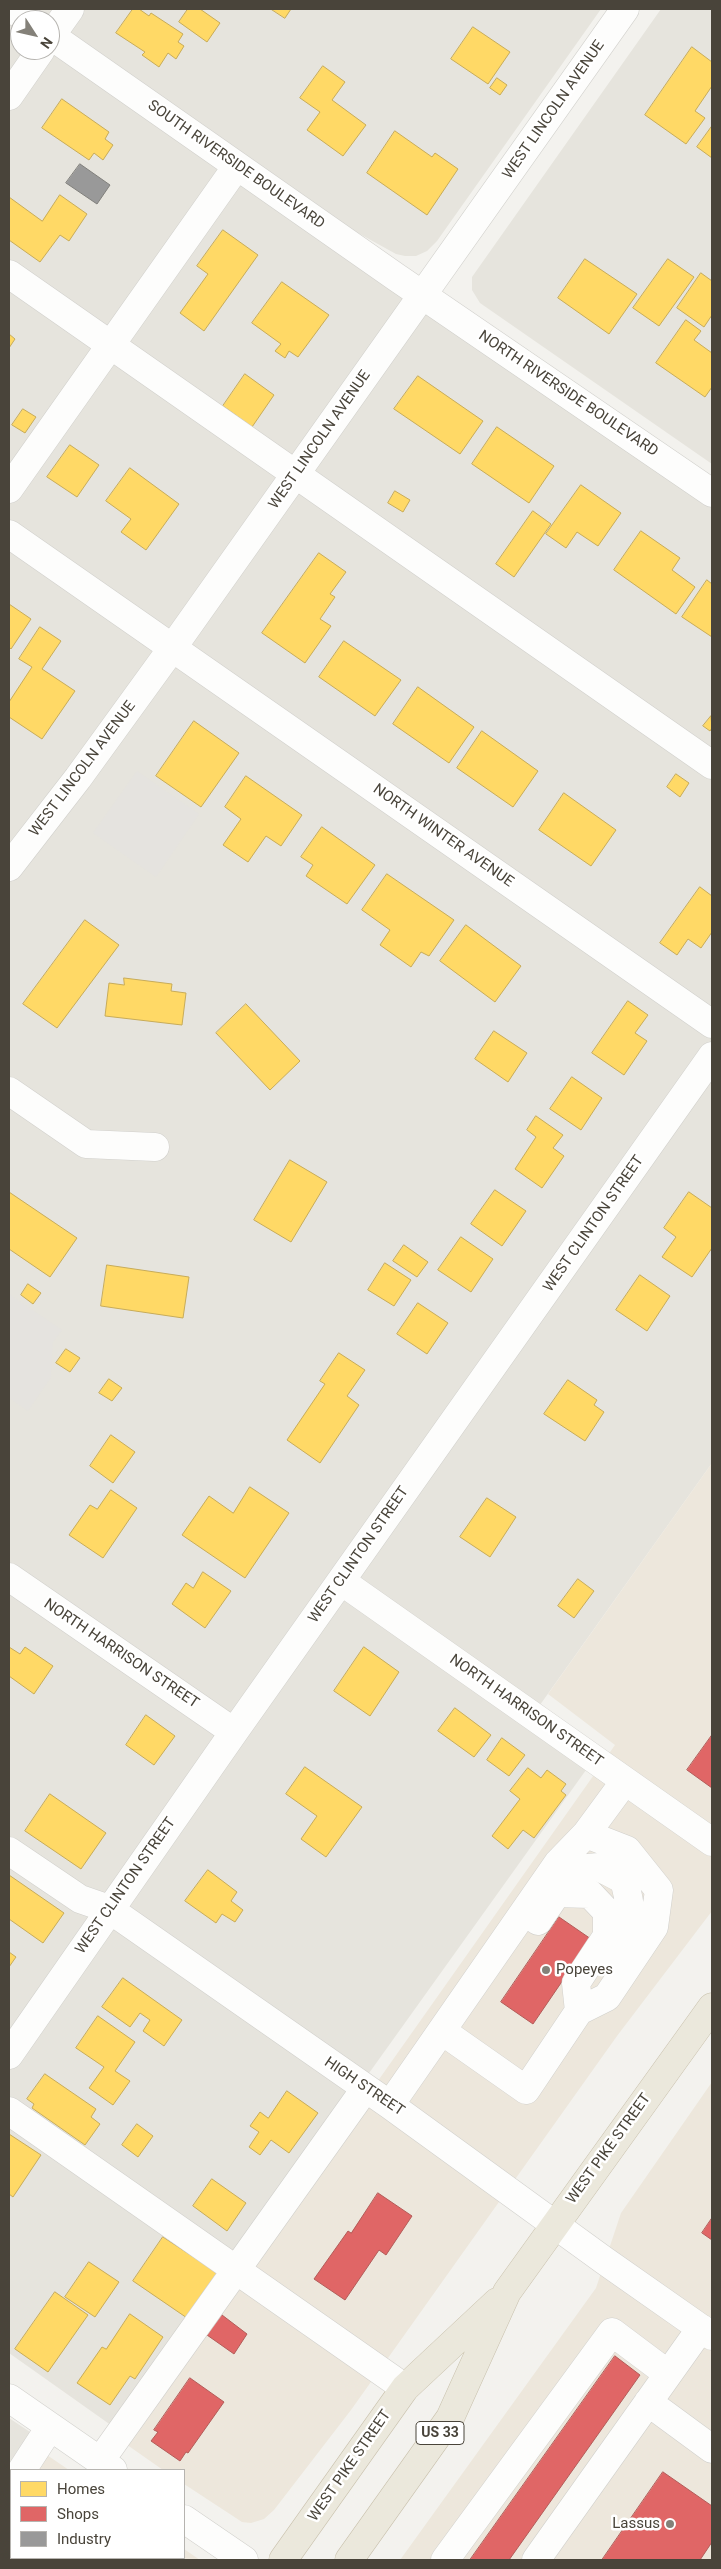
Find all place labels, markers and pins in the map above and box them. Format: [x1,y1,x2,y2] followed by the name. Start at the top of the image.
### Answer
[556,1961,613,1979] place label: Popeyes
[540,1964,552,1976] marker: Popeyes
[612,2515,660,2533] place label: Lassus
[664,2518,676,2530] marker: Lassus

